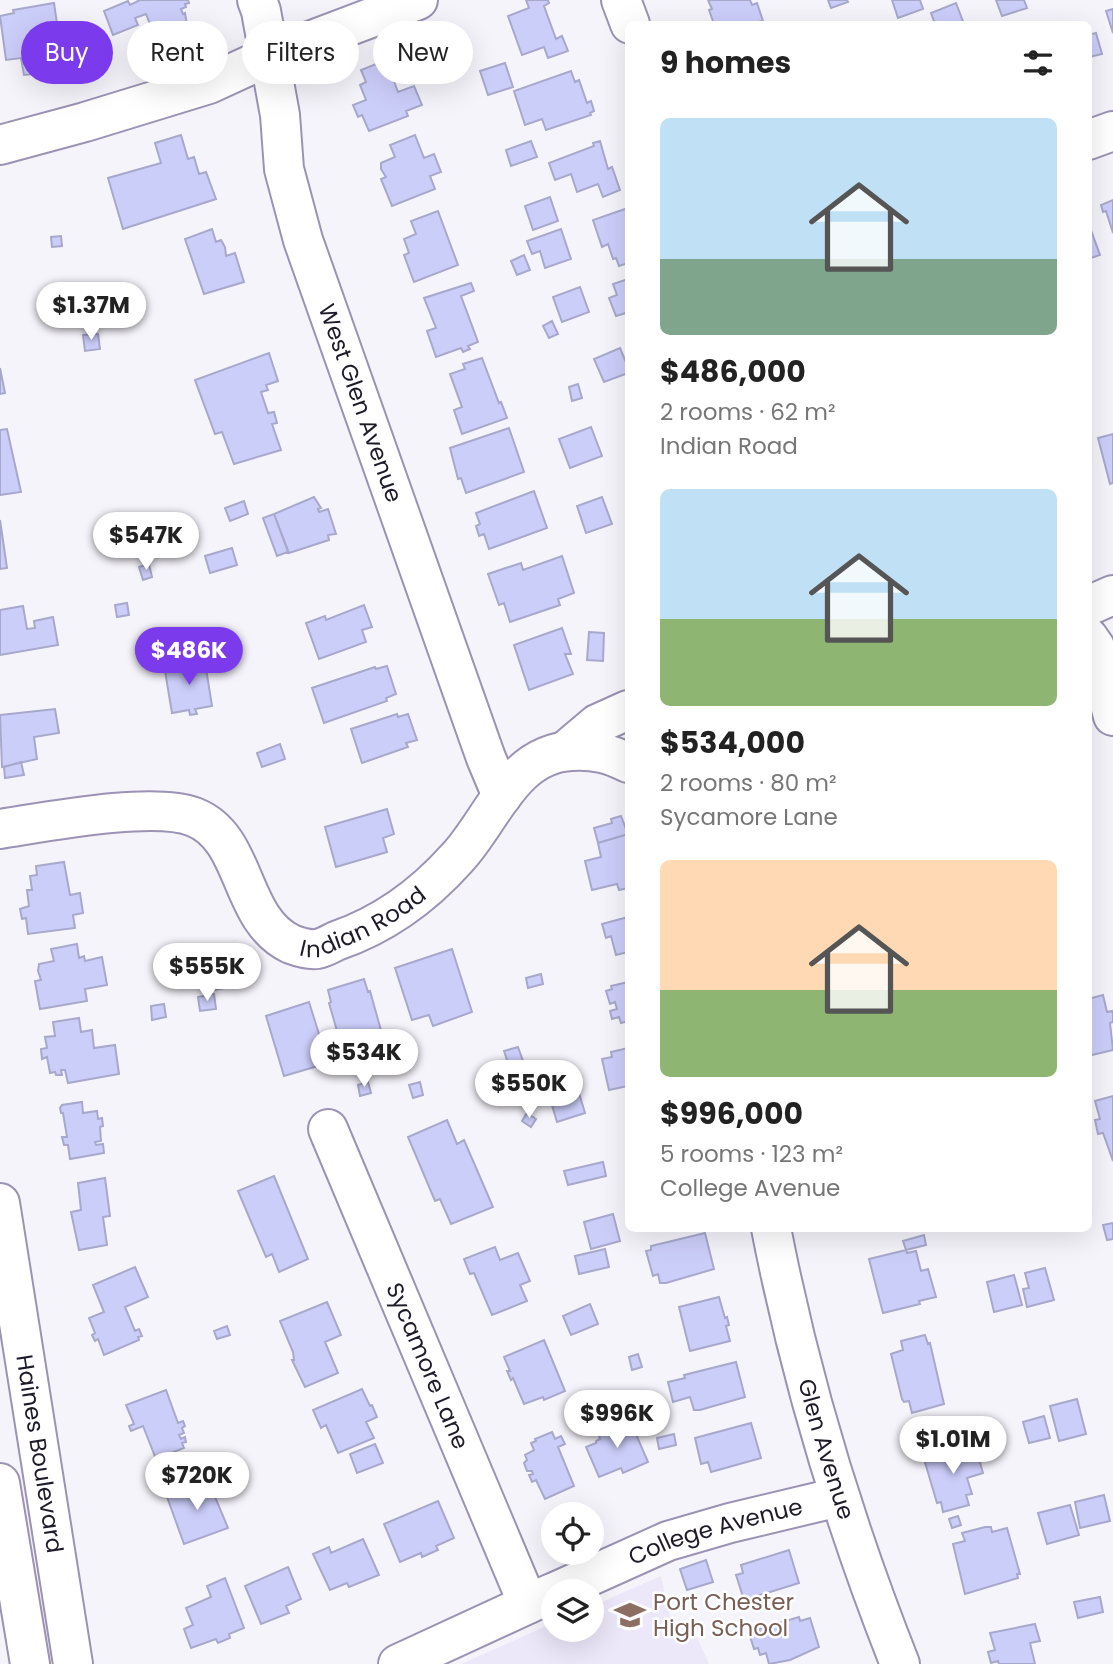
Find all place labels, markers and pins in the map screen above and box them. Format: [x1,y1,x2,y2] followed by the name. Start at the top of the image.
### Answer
[34,282,148,342] pin: $1.37M
[97,512,195,572] pin: $547K
[140,628,238,687] pin: $486K
[158,944,256,1003] pin: $555K
[315,1030,413,1089] pin: $534K
[480,1060,578,1120] pin: $550K
[568,1390,666,1450] pin: $996K
[896,1416,1010,1476] pin: $1.01M
[148,1452,246,1512] pin: $720K
[653,1586,794,1644] place label: Port Chester High School
[613,1598,647,1632] school or university icon: Port Chester High School

